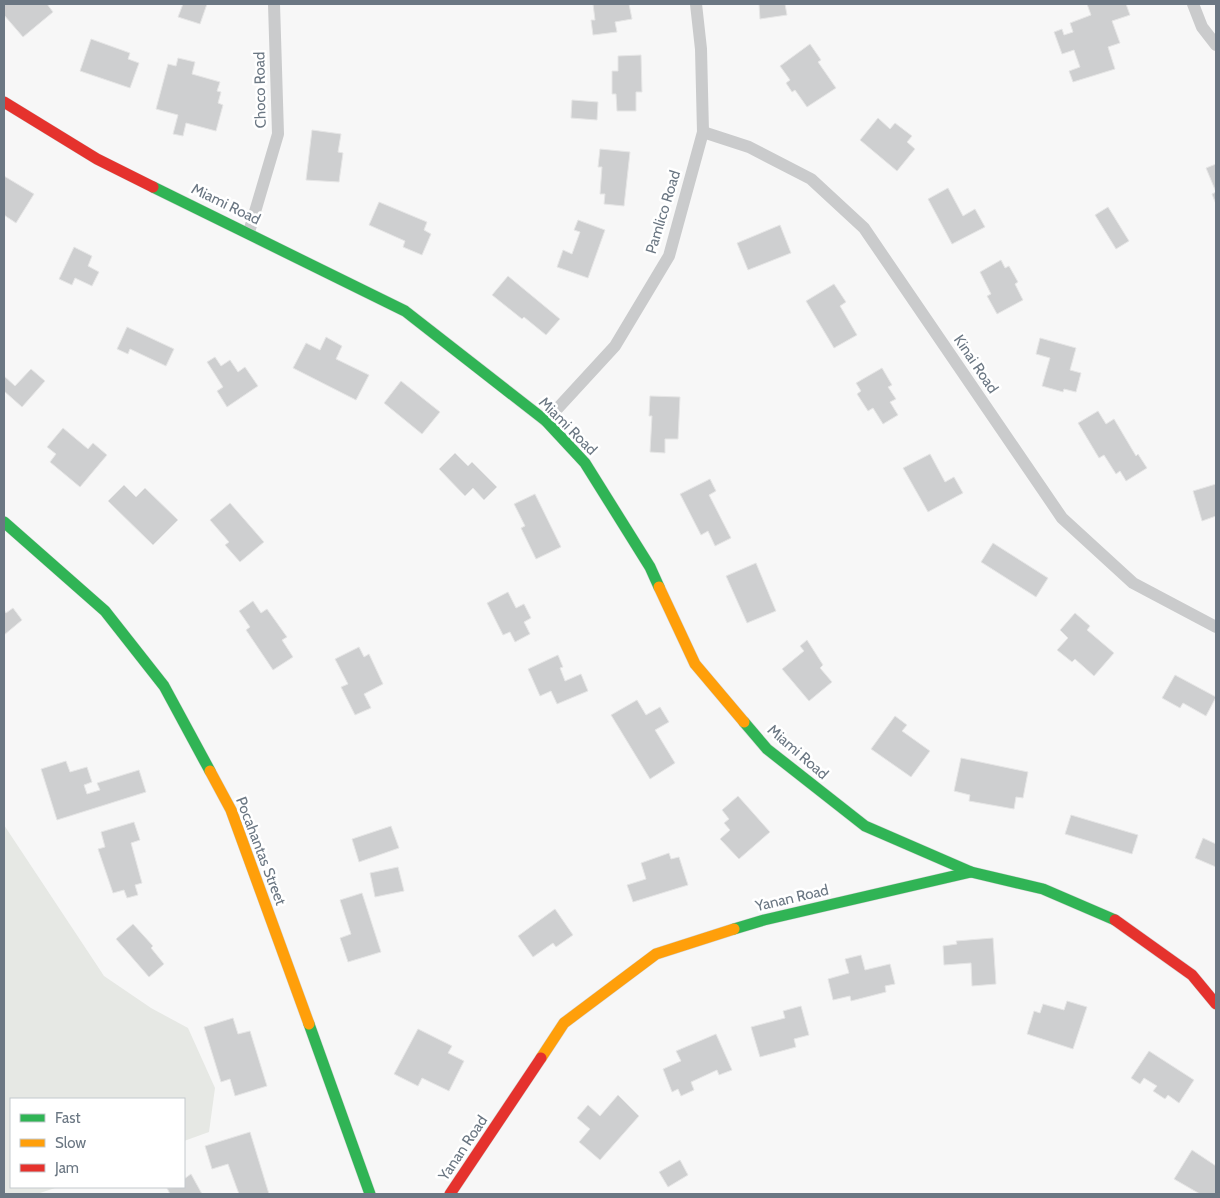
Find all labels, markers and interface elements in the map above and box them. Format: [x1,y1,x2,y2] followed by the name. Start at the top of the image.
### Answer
[250,52,270,128] street label: Choco Road
[642,168,684,256] street label: Pamlico Road
[189,180,263,228] street label: Miami Road
[950,331,1002,397] street label: Kinai Road
[535,393,601,459] street label: Miami Road
[764,721,832,783] street label: Miami Road
[232,794,290,908] street label: Pocahantas Street
[753,881,830,915] street label: Yanan Road
[10,1098,185,1188] legend
[55,1109,80,1127] text: Fast
[434,1112,491,1185] street label: Yanan Road
[55,1134,86,1152] text: Slow
[54,1159,79,1177] text: Jam

